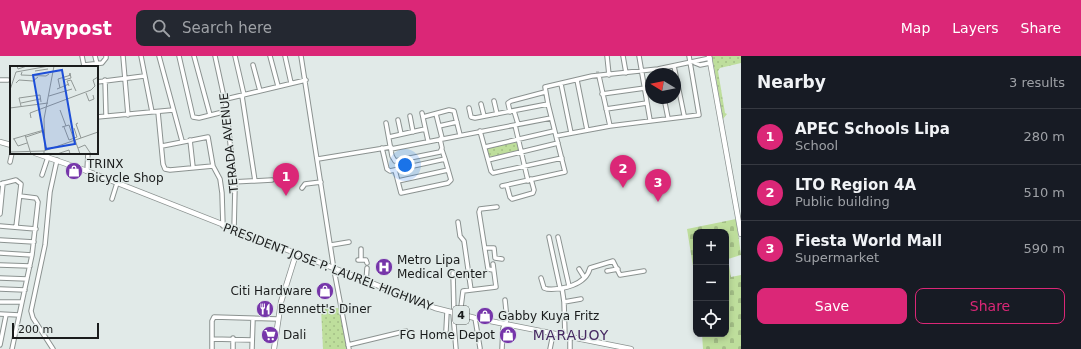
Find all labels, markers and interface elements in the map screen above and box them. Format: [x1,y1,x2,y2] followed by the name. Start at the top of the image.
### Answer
[136,10,416,46] search box
[20,17,112,39] text: Waypost
[150,17,172,39] icon: search
[182,19,272,37] text: Search here
[901,20,930,36] text: Map
[952,20,999,36] text: Layers
[1021,20,1061,36] text: Share
[10,66,98,154] inset map
[645,68,681,104] north arrow
[757,72,826,92] text: Nearby
[1009,75,1065,90] text: 3 results
[217,92,241,195] street label: TERADA AVENUE
[795,120,950,138] text: APEC Schools Lipa
[765,129,775,144] text: 1
[1023,129,1065,144] text: 280 m
[795,138,838,153] text: School
[395,155,415,175] your location
[610,155,636,188] pin: 2
[86,157,164,185] place label: TRINX Bicycle Shop
[64,161,84,181] shop icon: TRINX Bicycle Shop
[273,163,299,196] pin: 1
[645,169,671,202] pin: 3
[795,176,916,194] text: LTO Region 4A
[765,185,775,200] text: 2
[1023,185,1065,200] text: 510 m
[795,194,890,209] text: Public building
[221,220,435,314] street label: PRESIDENT JOSE P. LAUREL HIGHWAY
[693,229,729,337] map controls
[693,229,729,265] button: +
[795,232,942,250] text: Fiesta World Mall
[765,241,775,256] text: 3
[1023,241,1065,256] text: 590 m
[795,250,879,265] text: Supermarket
[397,253,487,281] place label: Metro Lipa Medical Center
[374,257,394,277] hospital icon: Metro Lipa Medical Center
[693,265,729,301] button: −
[315,281,335,301] shop icon: Citi Hardware
[230,284,312,298] place label: Citi Hardware
[757,288,907,324] button: Save
[915,288,1065,324] button: Share
[255,299,275,319] restaurant icon: Bennett's Diner
[693,301,729,337] button: locate
[278,302,372,316] place label: Bennett's Diner
[453,306,469,324] road number: 4
[475,306,495,326] shop icon: Gabby Kuya Fritz
[498,309,599,323] place label: Gabby Kuya Fritz
[12,321,99,340] scale bar
[18,323,53,336] text: 200 m
[260,325,280,345] supermarket icon: Dali
[498,325,518,345] shop icon: FG Home Depot
[533,327,609,343] district label: MARAUOY
[283,328,306,342] place label: Dali
[399,328,495,342] place label: FG Home Depot

